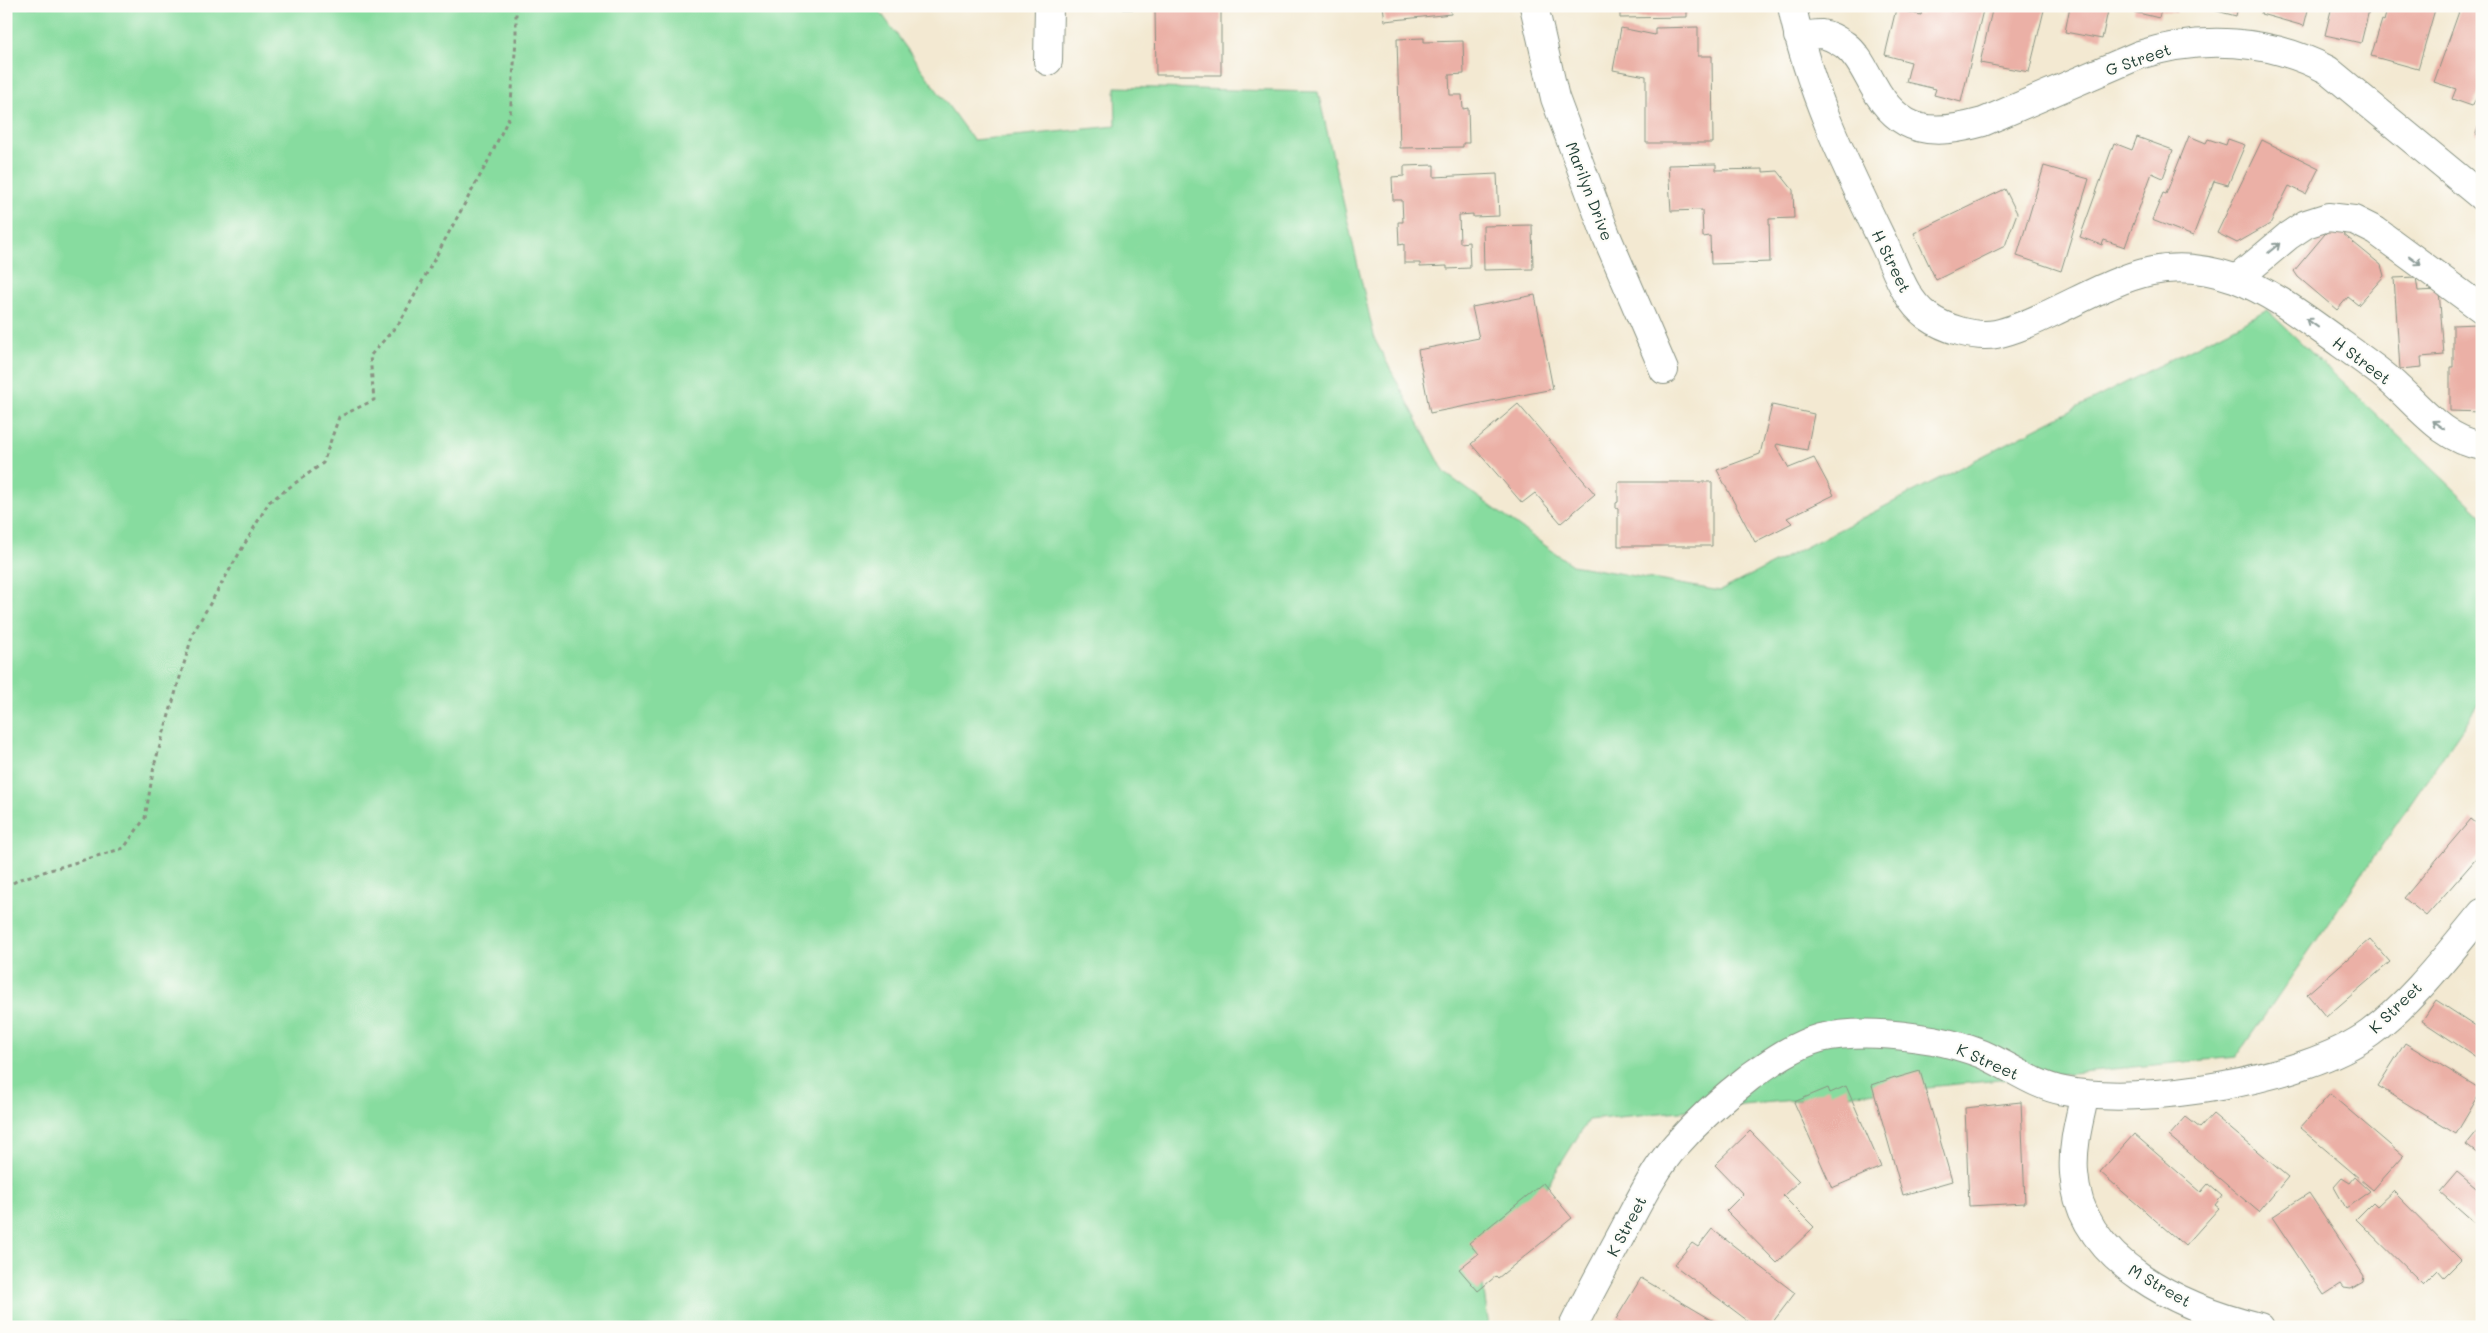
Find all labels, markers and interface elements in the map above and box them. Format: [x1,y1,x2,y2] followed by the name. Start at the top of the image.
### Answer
[2102,38,2174,80] street label: G Street
[1562,139,1618,243] street label: Marilyn Drive
[1868,226,1916,296] street label: H Street
[2268,242,2281,253] one-way arrow
[2408,255,2421,266] one-way arrow
[2306,318,2319,329] one-way arrow
[2329,331,2395,389] street label: H Street
[2431,420,2445,430] one-way arrow
[2364,977,2426,1037] street label: K Street
[1954,1038,2022,1084] street label: K Street
[1601,1192,1651,1260] street label: K Street
[2125,1259,2195,1311] street label: M Street

